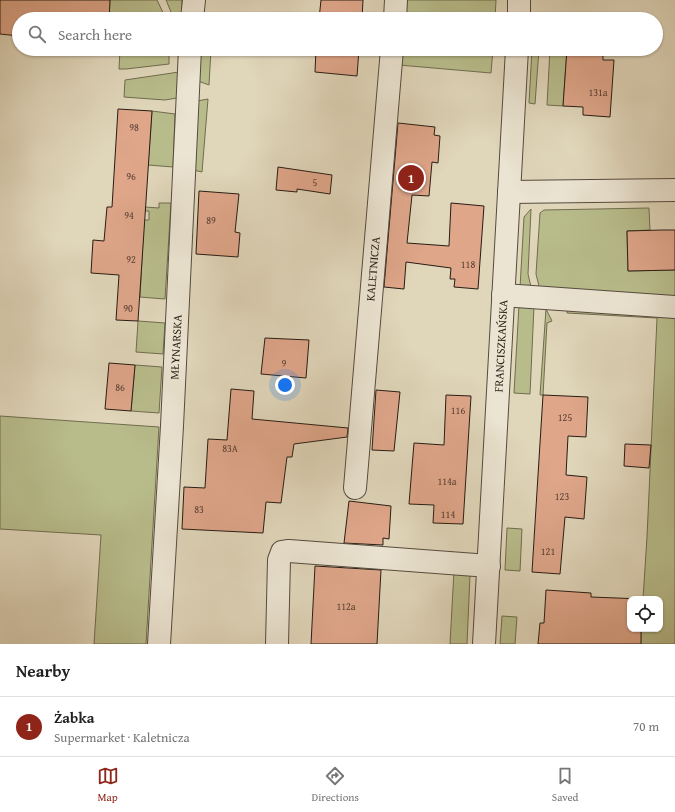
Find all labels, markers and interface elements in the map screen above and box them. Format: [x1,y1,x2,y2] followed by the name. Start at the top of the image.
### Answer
[12,12,663,56] search box
[26,23,48,45] icon: search
[58,24,132,45] text: Search here
[588,85,608,100] house number: 131a
[129,120,139,135] house number: 98
[398,163,424,193] pin: 1
[126,169,136,184] house number: 96
[313,175,318,190] house number: 5
[124,208,134,223] house number: 94
[206,213,216,228] house number: 89
[361,235,384,302] street label: KALETNICZA
[126,252,136,267] house number: 92
[461,257,475,272] house number: 118
[490,298,511,393] street label: FRANCISZKAŃSKA
[123,301,133,316] house number: 90
[165,313,186,380] street label: MŁYNARSKA
[282,356,287,371] house number: 9
[275,375,295,395] your location
[115,380,125,395] house number: 86
[451,403,465,418] house number: 116
[558,410,572,425] house number: 125
[222,441,238,456] house number: 83A
[437,474,457,489] house number: 114a
[555,489,569,504] house number: 123
[194,502,204,517] house number: 83
[441,507,455,522] house number: 114
[541,544,555,559] house number: 121
[627,596,663,632] map controls
[627,596,663,632] button: locate
[336,599,356,614] house number: 112a
[16,658,70,683] text: Nearby
[54,707,94,728] text: Żabka
[26,717,32,736] text: 1
[633,717,659,736] text: 70 m
[54,728,190,747] text: Supermarket · Kaletnicza
[97,765,119,805] tab: Map
[312,765,359,805] tab: Directions
[552,765,578,805] tab: Saved

